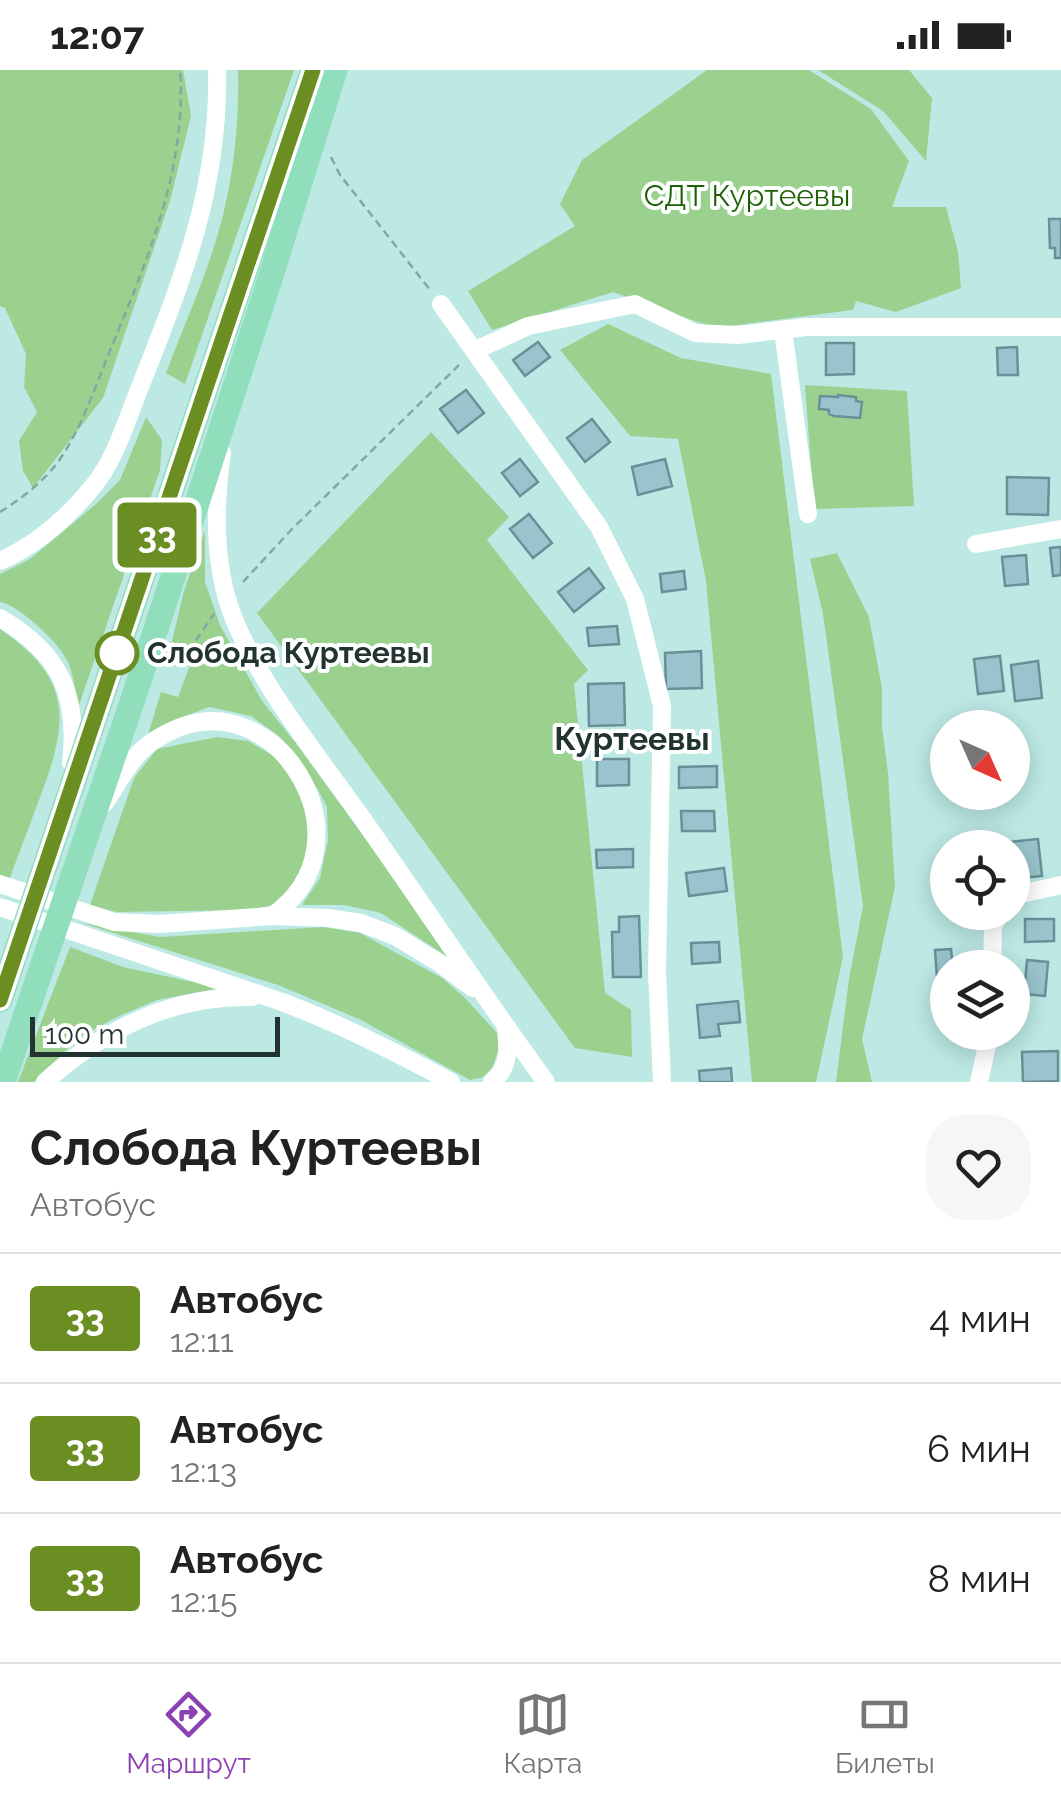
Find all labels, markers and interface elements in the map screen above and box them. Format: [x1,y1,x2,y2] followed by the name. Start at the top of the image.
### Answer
[50,13,144,58] text: 12:07
[644,178,850,213] park label: СДТ Куртеевы
[112,502,202,568] line badge: 33
[137,515,177,556] text: 33
[96,632,138,674] marker: Слобода Куртеевы
[147,635,429,670] place label: Слобода Куртеевы
[930,710,1030,810] north arrow
[930,710,1030,1050] map controls
[554,720,710,757] district label: Куртеевы
[930,830,1030,930] button: locate
[930,950,1030,1050] button: layers
[30,1012,280,1056] scale bar
[45,1018,124,1051] text: 100 m
[926,1115,1031,1220] button: heart
[30,1120,482,1176] text: Слобода Куртеевы
[30,1186,156,1223] text: Автобус
[170,1277,324,1322] text: Автобус
[929,1296,1031,1341] text: 4 мин
[65,1298,105,1339] text: 33
[170,1322,234,1359] text: 12:11
[170,1407,324,1452] text: Автобус
[927,1426,1031,1471] text: 6 мин
[65,1428,105,1469] text: 33
[170,1452,237,1489] text: 12:13
[170,1537,324,1582] text: Автобус
[927,1556,1031,1601] text: 8 мин
[65,1558,105,1599] text: 33
[170,1582,238,1619] text: 12:15
[126,1687,251,1780] tab: Маршрут
[504,1687,582,1780] tab: Карта
[835,1687,935,1780] tab: Билеты

